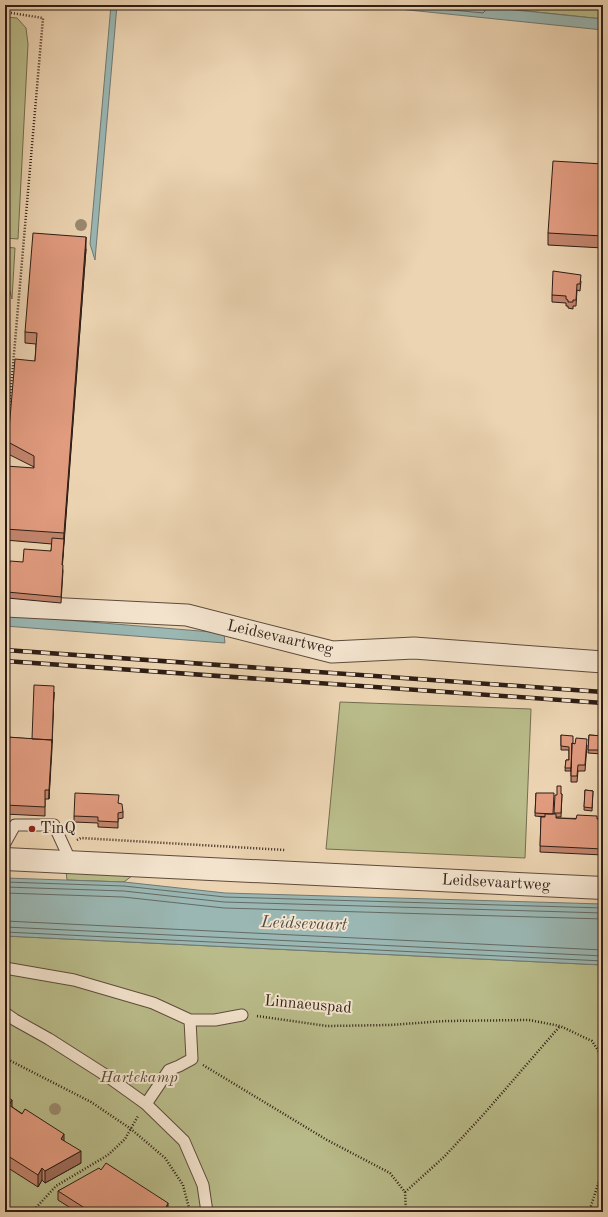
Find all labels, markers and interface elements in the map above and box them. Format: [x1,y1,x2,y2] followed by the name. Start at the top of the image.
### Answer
[225,618,335,658] street label: Leidsevaartweg
[40,821,76,837] place label: TinQ
[27,824,37,834] marker: TinQ
[441,872,551,894] street label: Leidsevaartweg
[260,914,348,934] water label: Leidsevaart
[264,993,352,1017] street label: Linnaeuspad
[99,1070,178,1086] park label: Hartekamp

